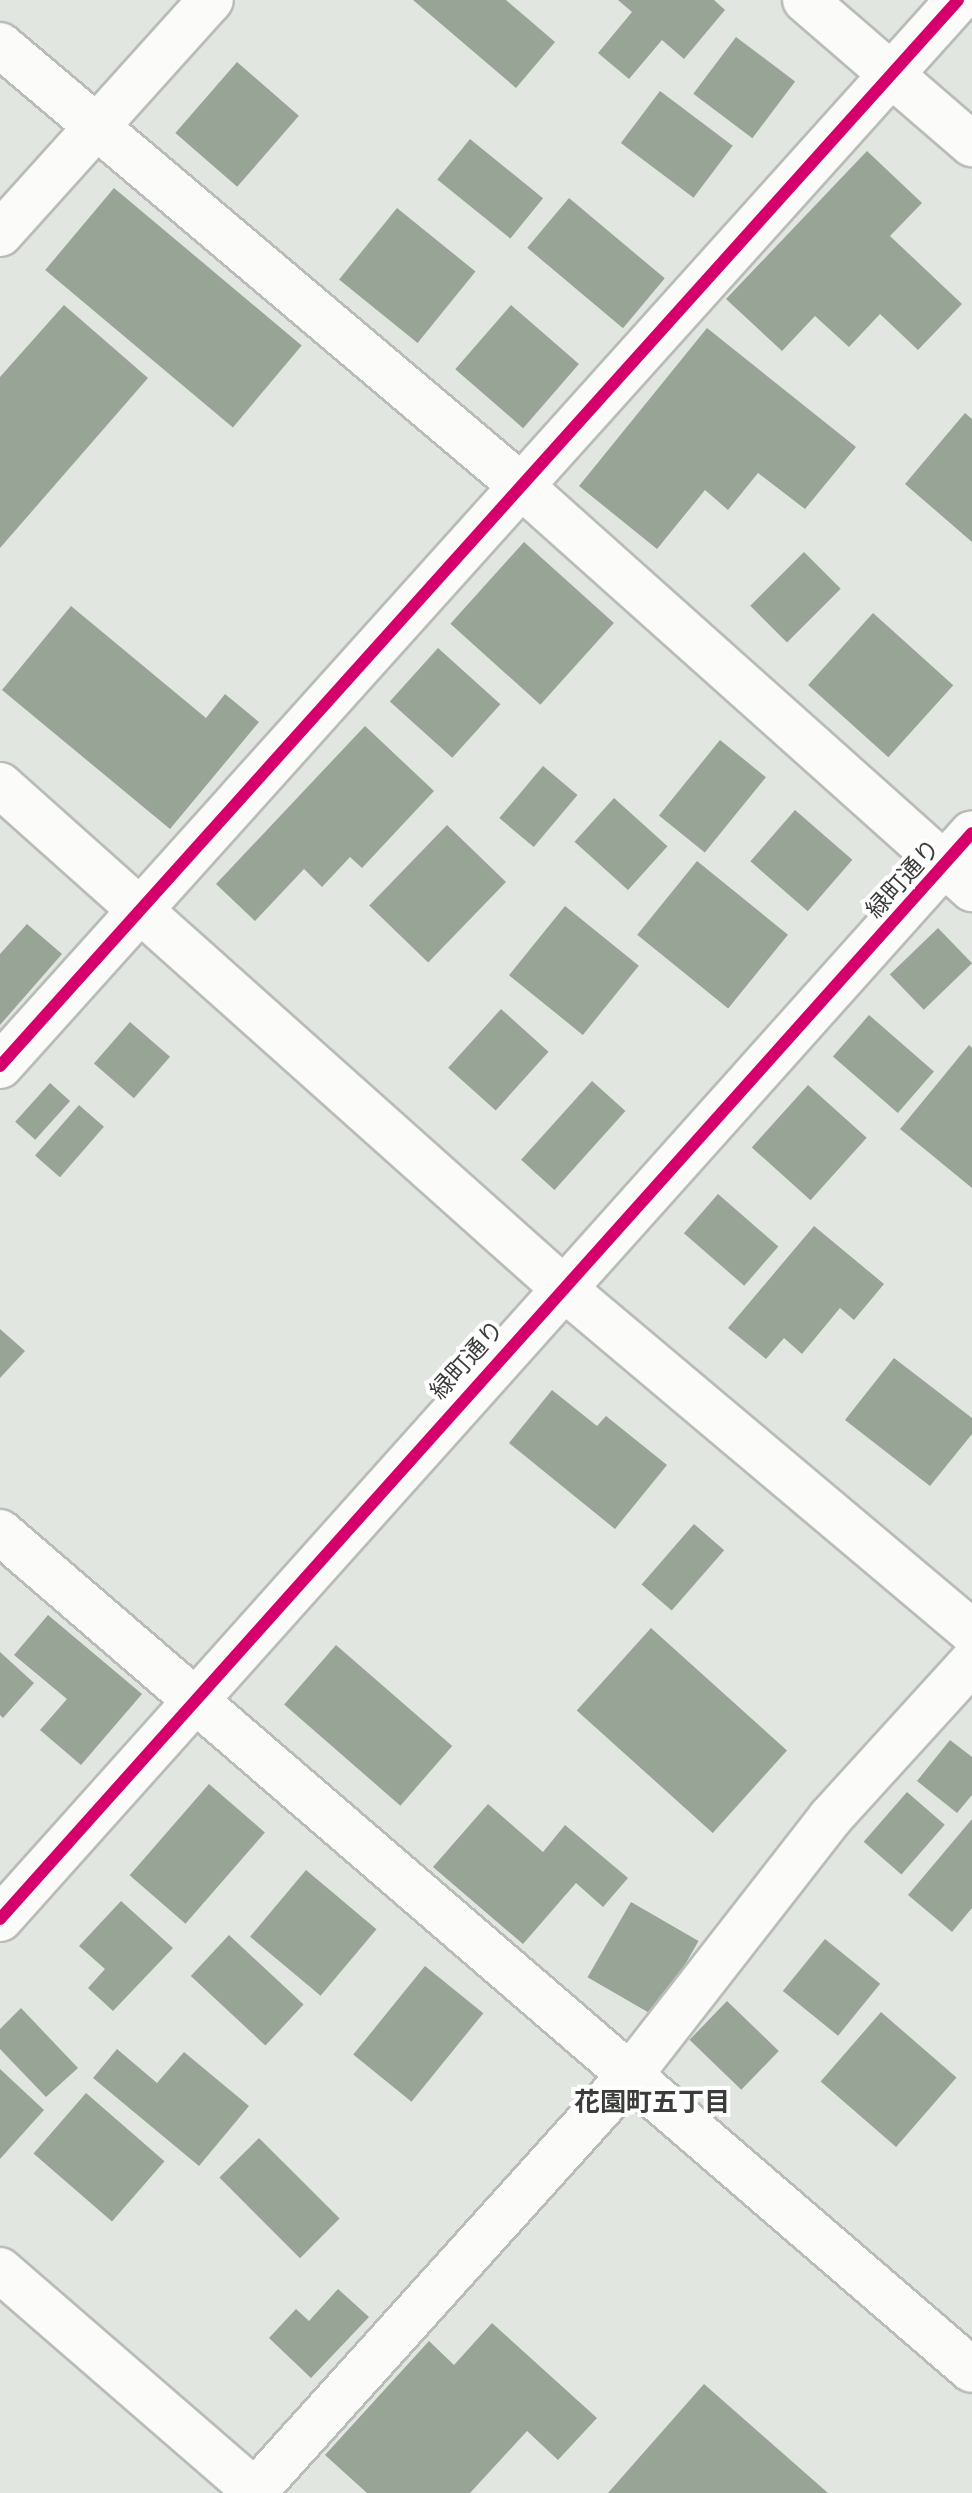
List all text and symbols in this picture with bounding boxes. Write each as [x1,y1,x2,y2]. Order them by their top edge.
street label: 緑町通り [859,833,945,923]
street label: 緑町通り [423,1314,509,1404]
district label: 花園町五丁目 [574,2086,730,2118]

